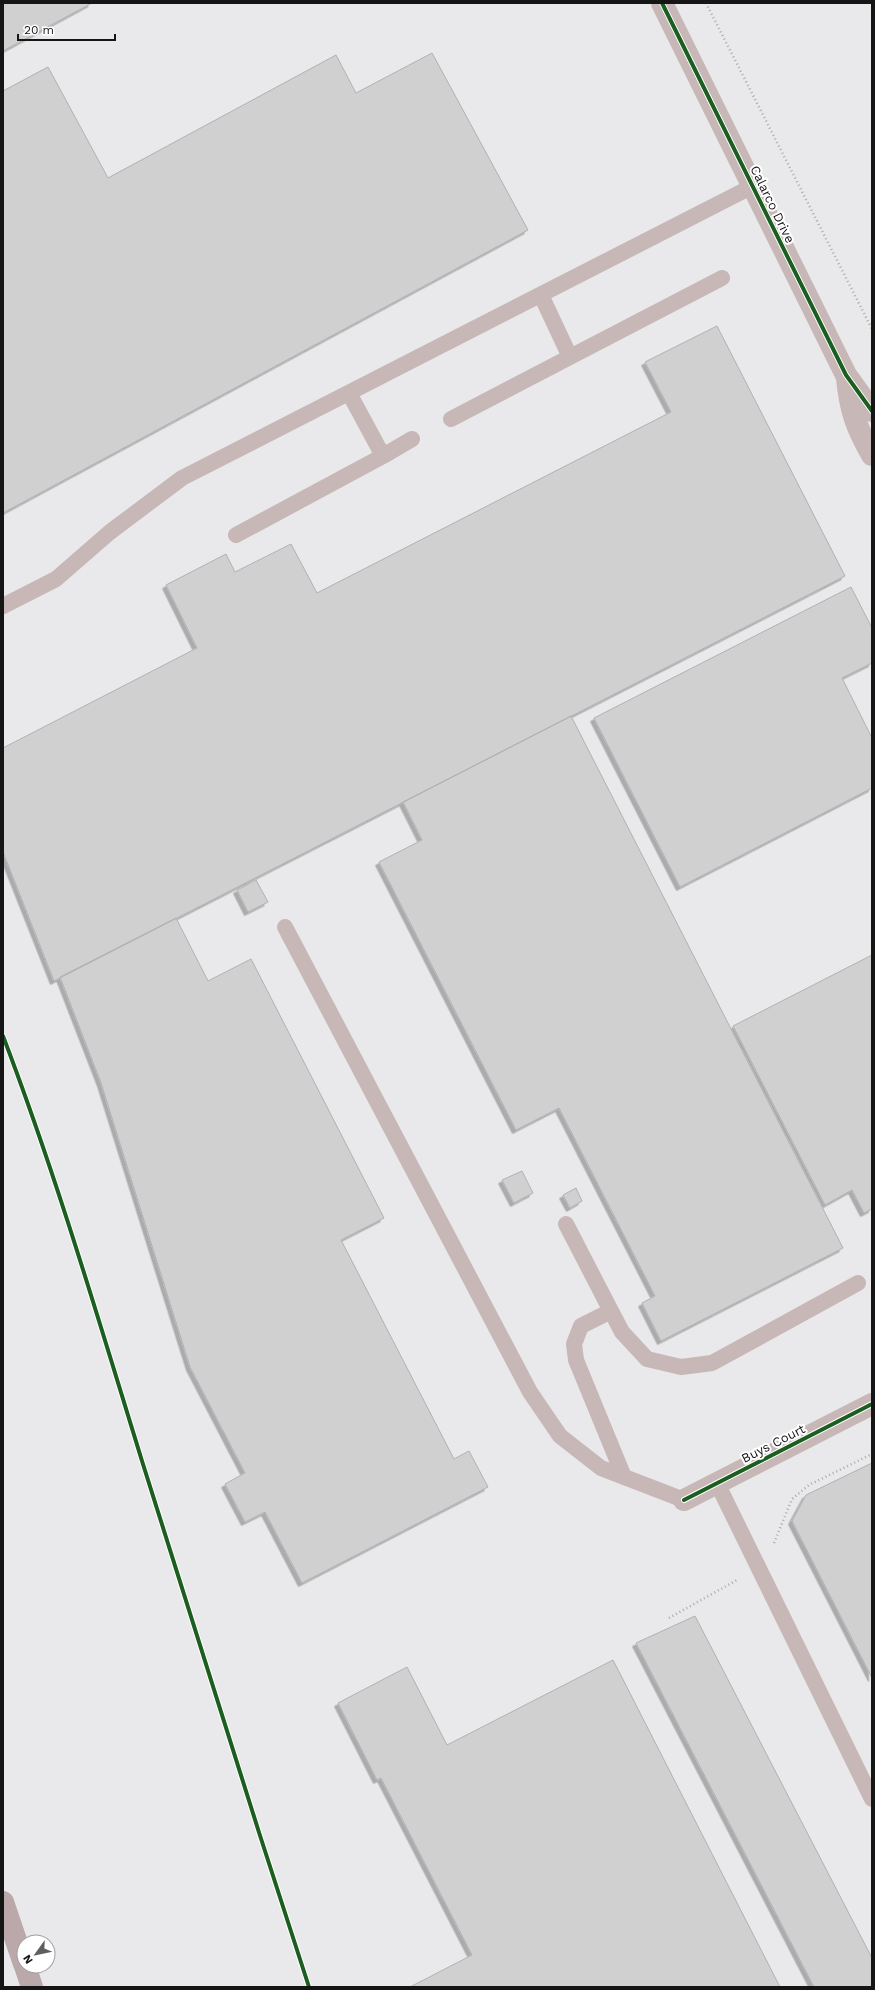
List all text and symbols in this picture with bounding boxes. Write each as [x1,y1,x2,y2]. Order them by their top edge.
scale bar [18,16,115,42]
text: 20 m [24,23,54,37]
street label: Calarco Drive [747,163,798,246]
street label: Buys Court [739,1421,808,1466]
north arrow [16,1934,56,1974]
text: N [20,1952,36,1966]

